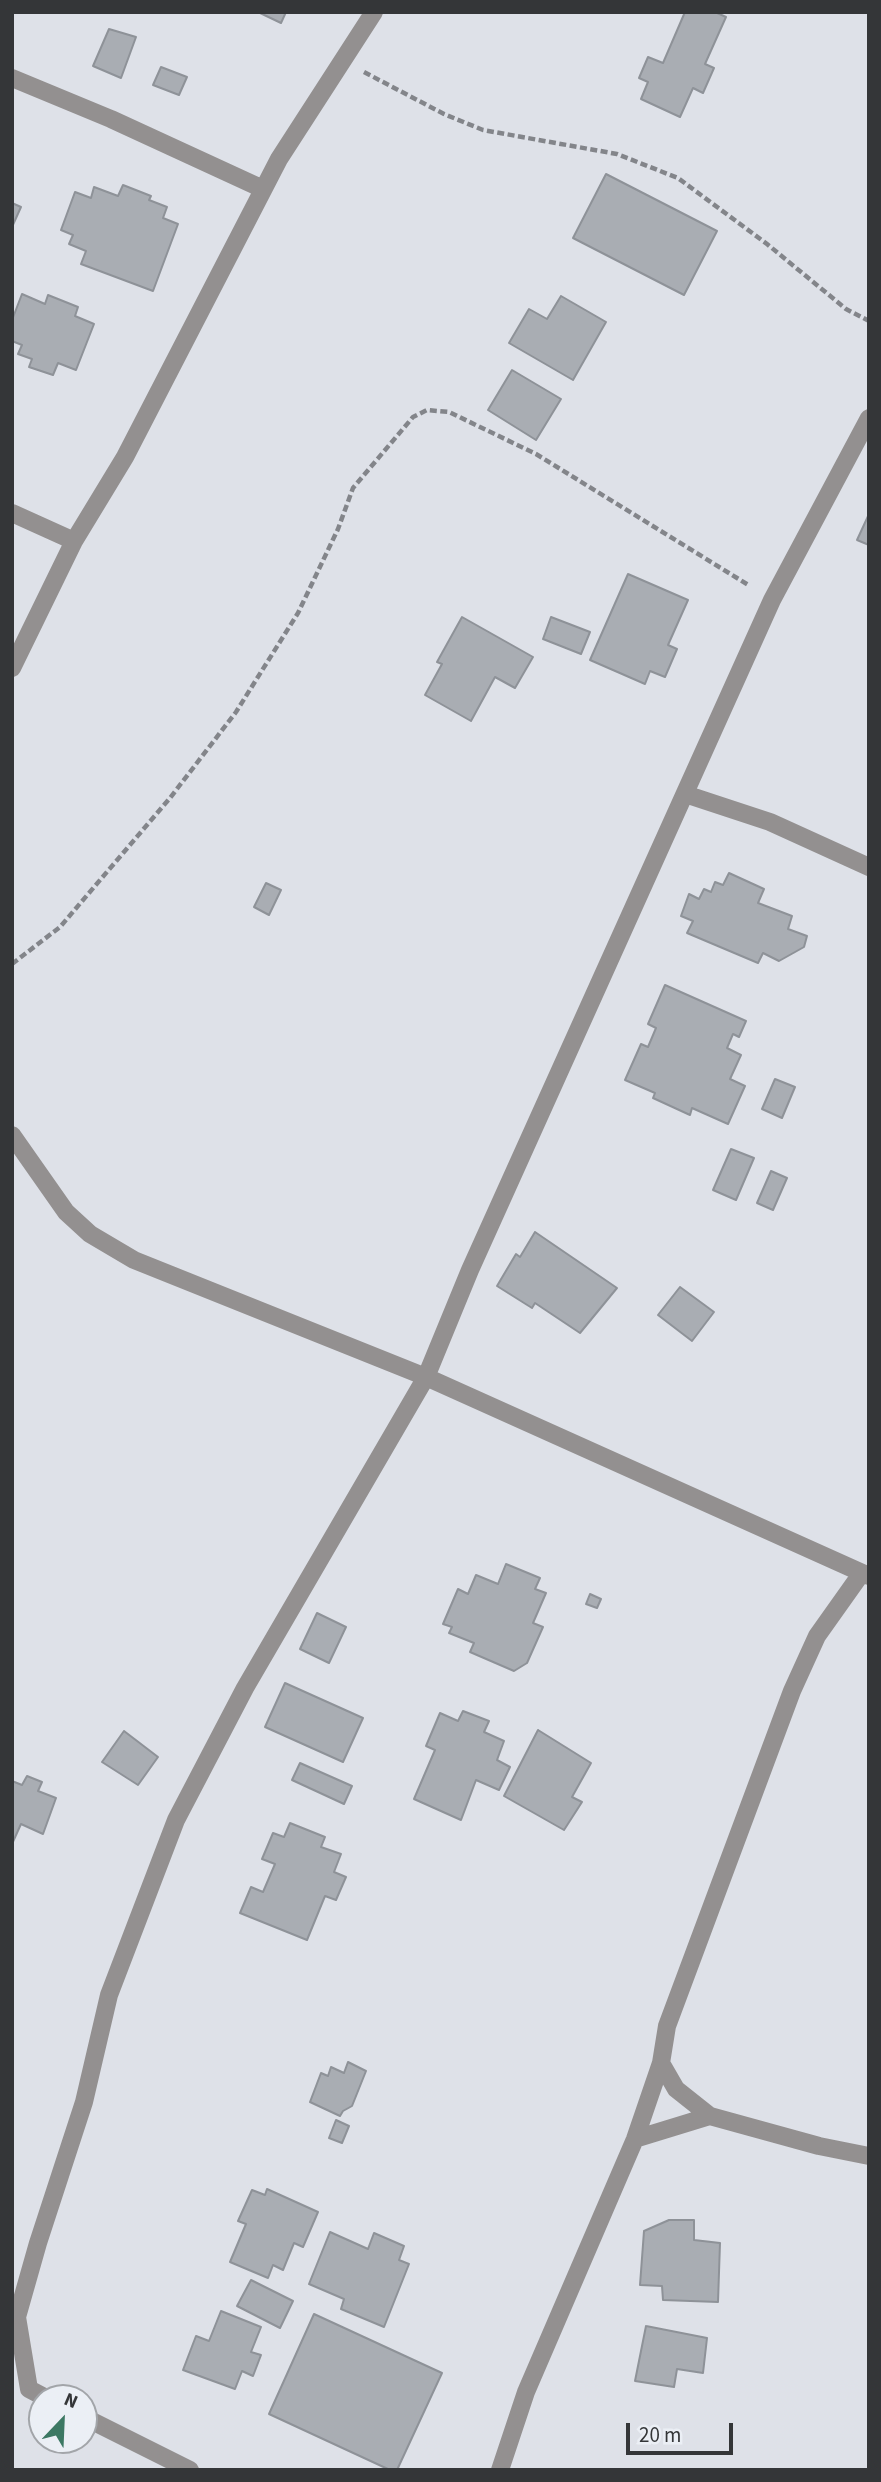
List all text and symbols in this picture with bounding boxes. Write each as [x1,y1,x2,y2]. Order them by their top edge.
north arrow [28,2384,98,2454]
text: N [60,2386,82,2416]
scale bar [629,2408,736,2452]
text: 20 m [639,2420,681,2450]

